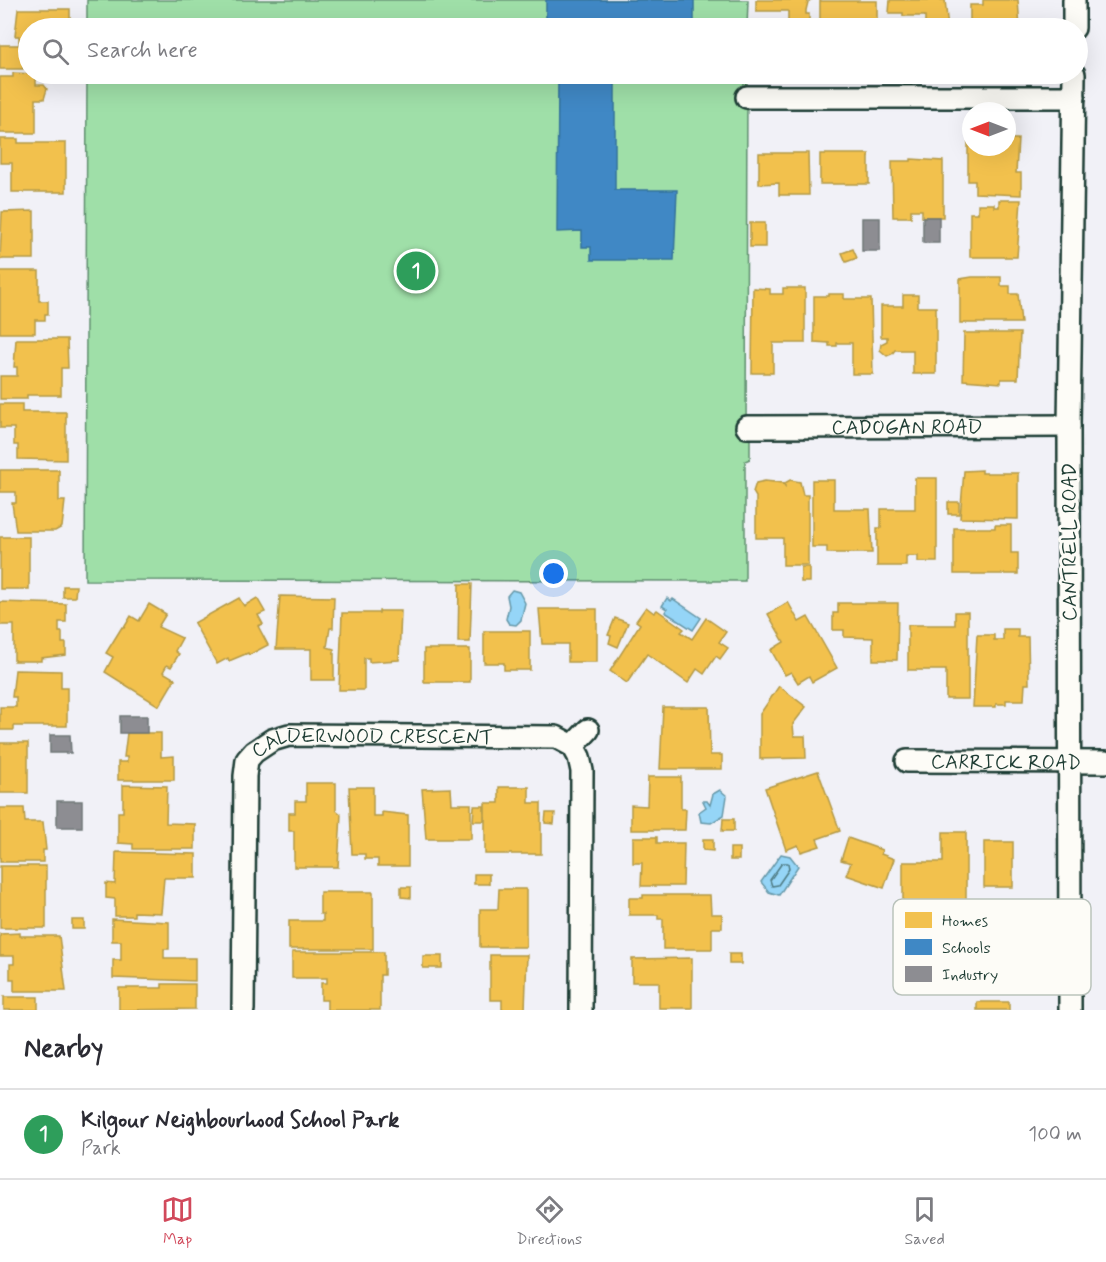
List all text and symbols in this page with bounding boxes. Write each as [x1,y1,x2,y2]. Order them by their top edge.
search box [18,18,1088,84]
icon: search [39,35,72,68]
text: Search here [87,37,198,65]
north arrow [962,102,1016,156]
pin: 1 [396,248,436,294]
street label: CADOGAN ROAD [832,414,982,442]
street label: CANTRELL ROAD [1057,463,1084,621]
your location [539,559,568,588]
street label: CALDERWOOD CRESCENT [247,723,493,765]
street label: CARRICK ROAD [931,749,1081,777]
legend [893,899,1091,995]
text: Homes [942,911,988,932]
text: Schools [942,938,991,959]
text: Industry [942,965,998,986]
text: Nearby [24,1032,103,1066]
text: Kilgour Neighbourhood School Park [81,1107,399,1135]
text: 1 [39,1121,48,1148]
text: 100 m [1028,1121,1082,1148]
text: Park [81,1135,121,1162]
tab: Map [161,1193,194,1250]
tab: Directions [516,1193,582,1250]
tab: Saved [904,1193,945,1250]

